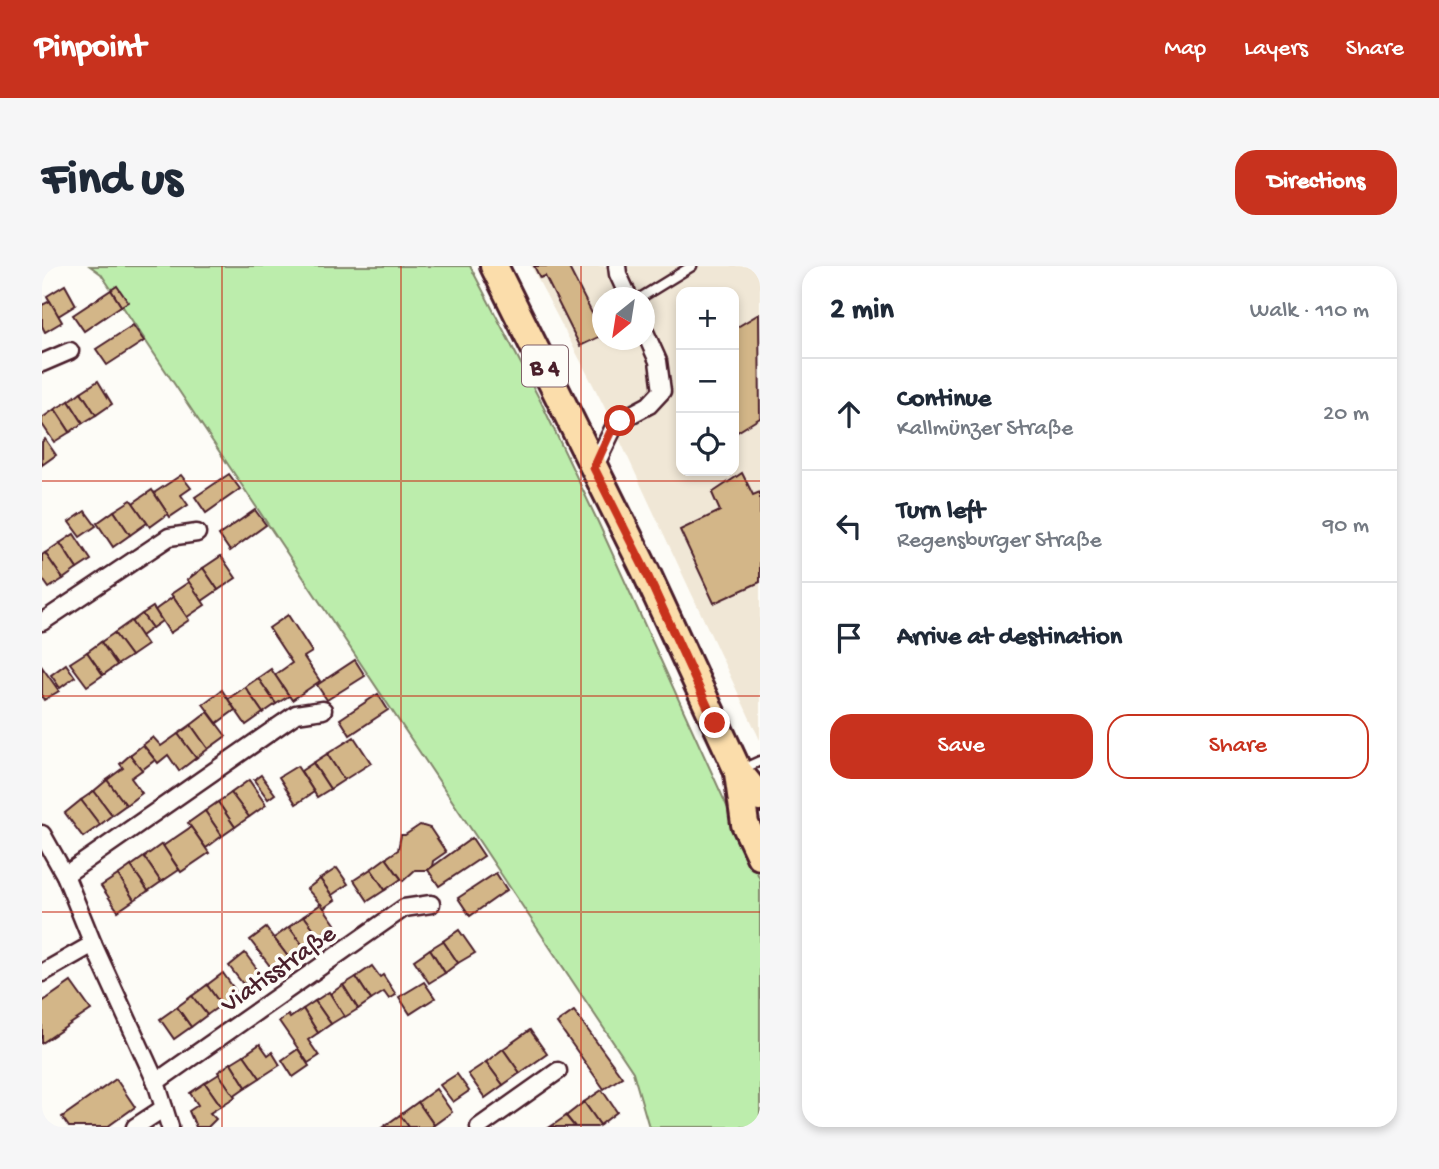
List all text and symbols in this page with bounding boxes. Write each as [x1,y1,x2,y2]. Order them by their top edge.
text: Pinpoint [35,30,146,68]
text: Map [1164,35,1206,64]
text: Layers [1244,35,1308,64]
text: Share [1346,35,1404,64]
button: Directions [1235,150,1397,215]
text: Find us [42,153,182,211]
north arrow [592,287,655,350]
map controls [676,287,739,476]
button: + [676,287,739,350]
text: 2 min [830,294,894,329]
text: Walk · 110 m [1250,298,1369,325]
road number: B 4 [522,346,568,386]
button: − [676,350,739,413]
text: Continue [897,385,991,416]
icon: ahead [830,395,868,433]
text: 20 m [1323,401,1369,428]
route start [604,405,635,436]
button: locate [676,413,739,476]
text: Kallmünzer Straße [897,416,1073,443]
text: Turn left [897,497,985,528]
icon: left [830,507,868,545]
text: 90 m [1323,513,1369,540]
text: Regensburger Straße [897,528,1102,555]
icon: arrive [830,619,868,657]
text: Arrive at destination [897,623,1122,654]
route end [699,707,730,738]
button: Save [830,714,1093,779]
button: Share [1107,714,1369,779]
street label: Viatisstraße [215,919,344,1022]

